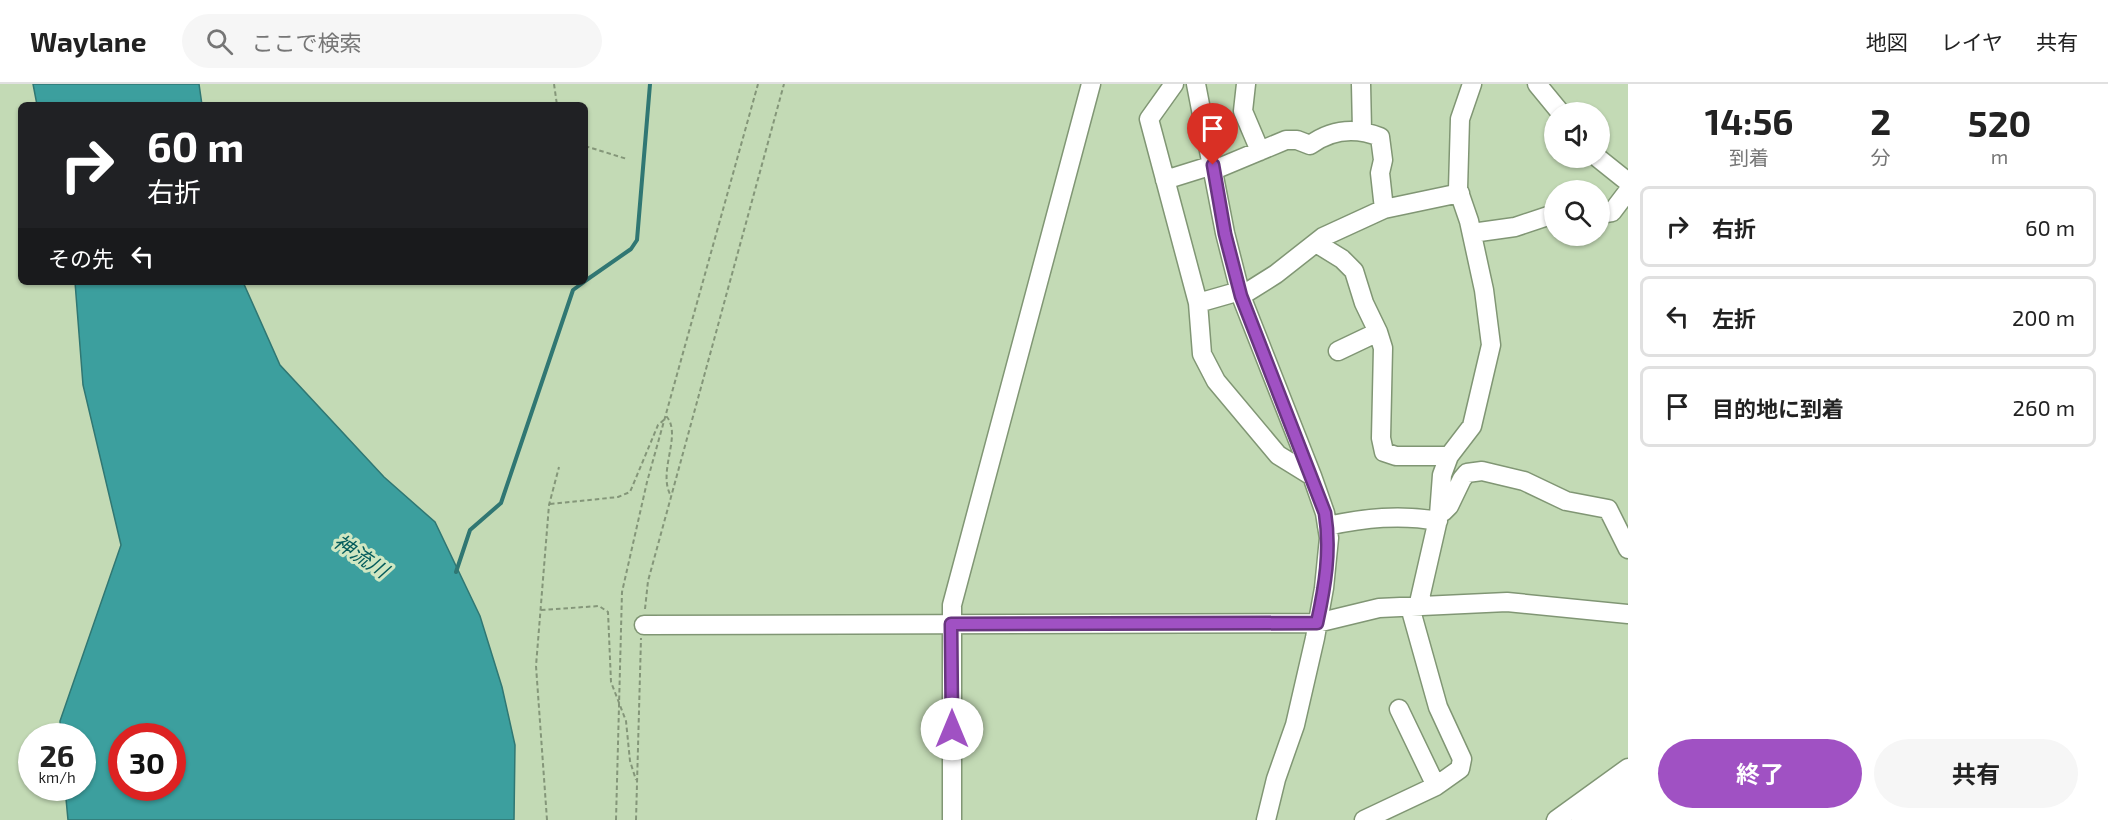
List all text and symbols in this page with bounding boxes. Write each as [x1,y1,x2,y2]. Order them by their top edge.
search box [182,14,602,68]
text: Waylane [30,24,146,58]
icon: search [203,25,236,58]
text: ここで検索 [251,29,361,55]
text: 地図 [1866,29,1908,54]
text: レイヤ [1941,29,2003,54]
text: 共有 [2036,29,2078,54]
text: 14:56 [1705,99,1794,142]
text: 2 [1870,99,1891,142]
text: 520 [1968,101,2031,144]
map controls [1544,102,1610,246]
button: sound [1544,102,1610,168]
pin [1187,103,1238,165]
icon: arrive [1196,112,1229,145]
text: 60 m [147,120,244,170]
icon: right [48,126,126,204]
text: m [1991,144,2008,168]
text: 到着 [1729,145,1769,169]
text: 分 [1871,145,1891,169]
text: 右折 [147,175,201,207]
button: search [1544,180,1610,246]
icon: right [1661,210,1694,243]
text: 60 m [2025,214,2075,240]
text: 右折 [1712,215,1756,241]
icon: left [126,240,159,273]
text: その先 [48,245,114,271]
icon: left [1661,300,1694,333]
text: 200 m [2012,304,2075,330]
text: 左折 [1712,305,1756,331]
icon: arrive [1661,390,1694,423]
text: 260 m [2013,394,2075,420]
text: 目的地に到着 [1712,395,1844,421]
water label: 神流川 [330,528,395,583]
position arrow [920,697,984,761]
speed limit sign: 30 [108,723,186,801]
text: 26 [39,737,75,773]
button: 終了 [1658,739,1862,808]
button: 共有 [1874,739,2078,808]
text: km/h [38,768,76,786]

